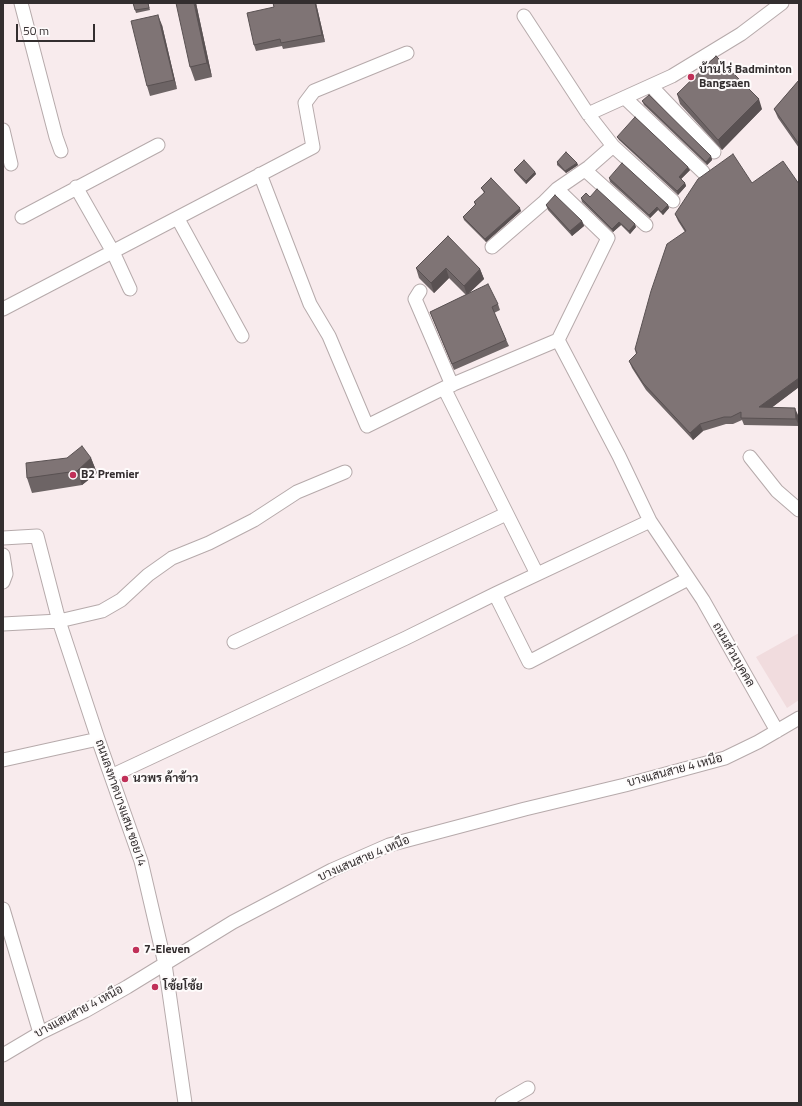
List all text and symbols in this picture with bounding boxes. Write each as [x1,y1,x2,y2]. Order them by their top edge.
scale bar [18,16,97,42]
text: 50 m [23,21,49,40]
place label: บ้านไร่ Badminton Bangsaen [699,63,792,91]
marker: บ้านไร่ Badminton Bangsaen [686,72,696,82]
place label: B2 Premier [81,468,139,482]
marker: B2 Premier [68,470,78,480]
street label: ถนนส่วนบุคคล [709,620,757,690]
street label: ถนนลงหาดบางแสน ซอย14 [92,738,148,868]
street label: บางแสนสาย 4 เหนือ [626,751,724,791]
place label: นวพร ค้าข้าว [133,772,198,786]
marker: นวพร ค้าข้าว [120,774,130,784]
street label: บางแสนสาย 4 เหนือ [316,833,412,885]
place label: 7-Eleven [144,943,190,957]
marker: 7-Eleven [131,945,141,955]
place label: โซ้ยโซ้ย [163,980,203,994]
marker: โซ้ยโซ้ย [150,982,160,992]
street label: บางแสนสาย 4 เหนือ [32,983,126,1041]

